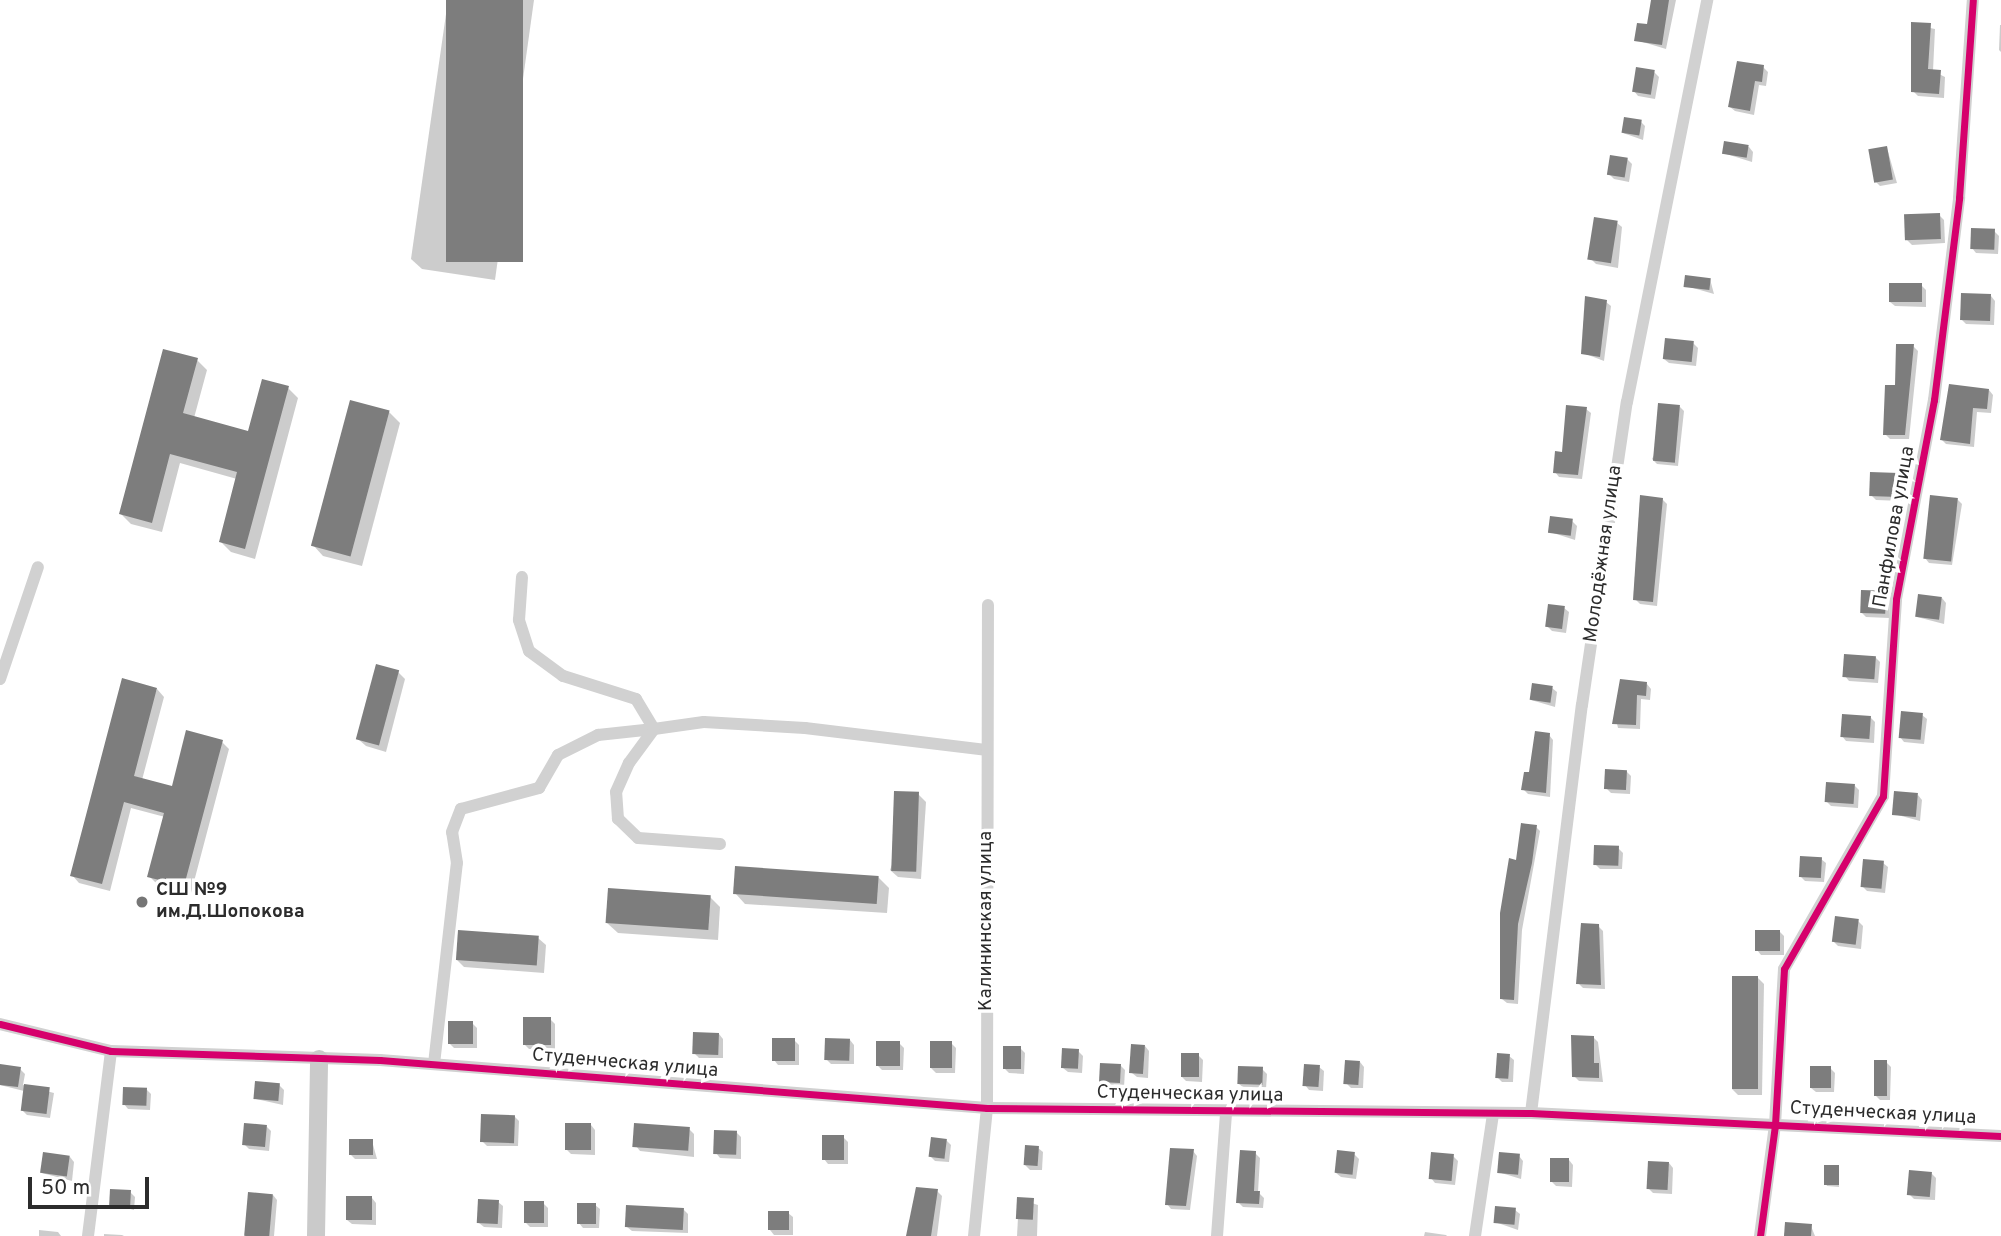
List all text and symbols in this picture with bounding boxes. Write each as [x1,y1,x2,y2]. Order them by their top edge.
street label: Панфилова улица [1870,445,1920,609]
street label: Молодёжная улица [1580,464,1628,644]
street label: Калининская улица [976,831,998,1011]
place label: СШ №9 им.Д.Шопокова [156,880,305,924]
marker: СШ №9 им.Д.Шопокова [134,894,150,910]
street label: Студенческая улица [531,1045,719,1083]
street label: Студенческая улица [1096,1082,1284,1108]
street label: Студенческая улица [1789,1098,1977,1130]
scale bar [32,1162,152,1206]
text: 50 m [41,1175,90,1202]

